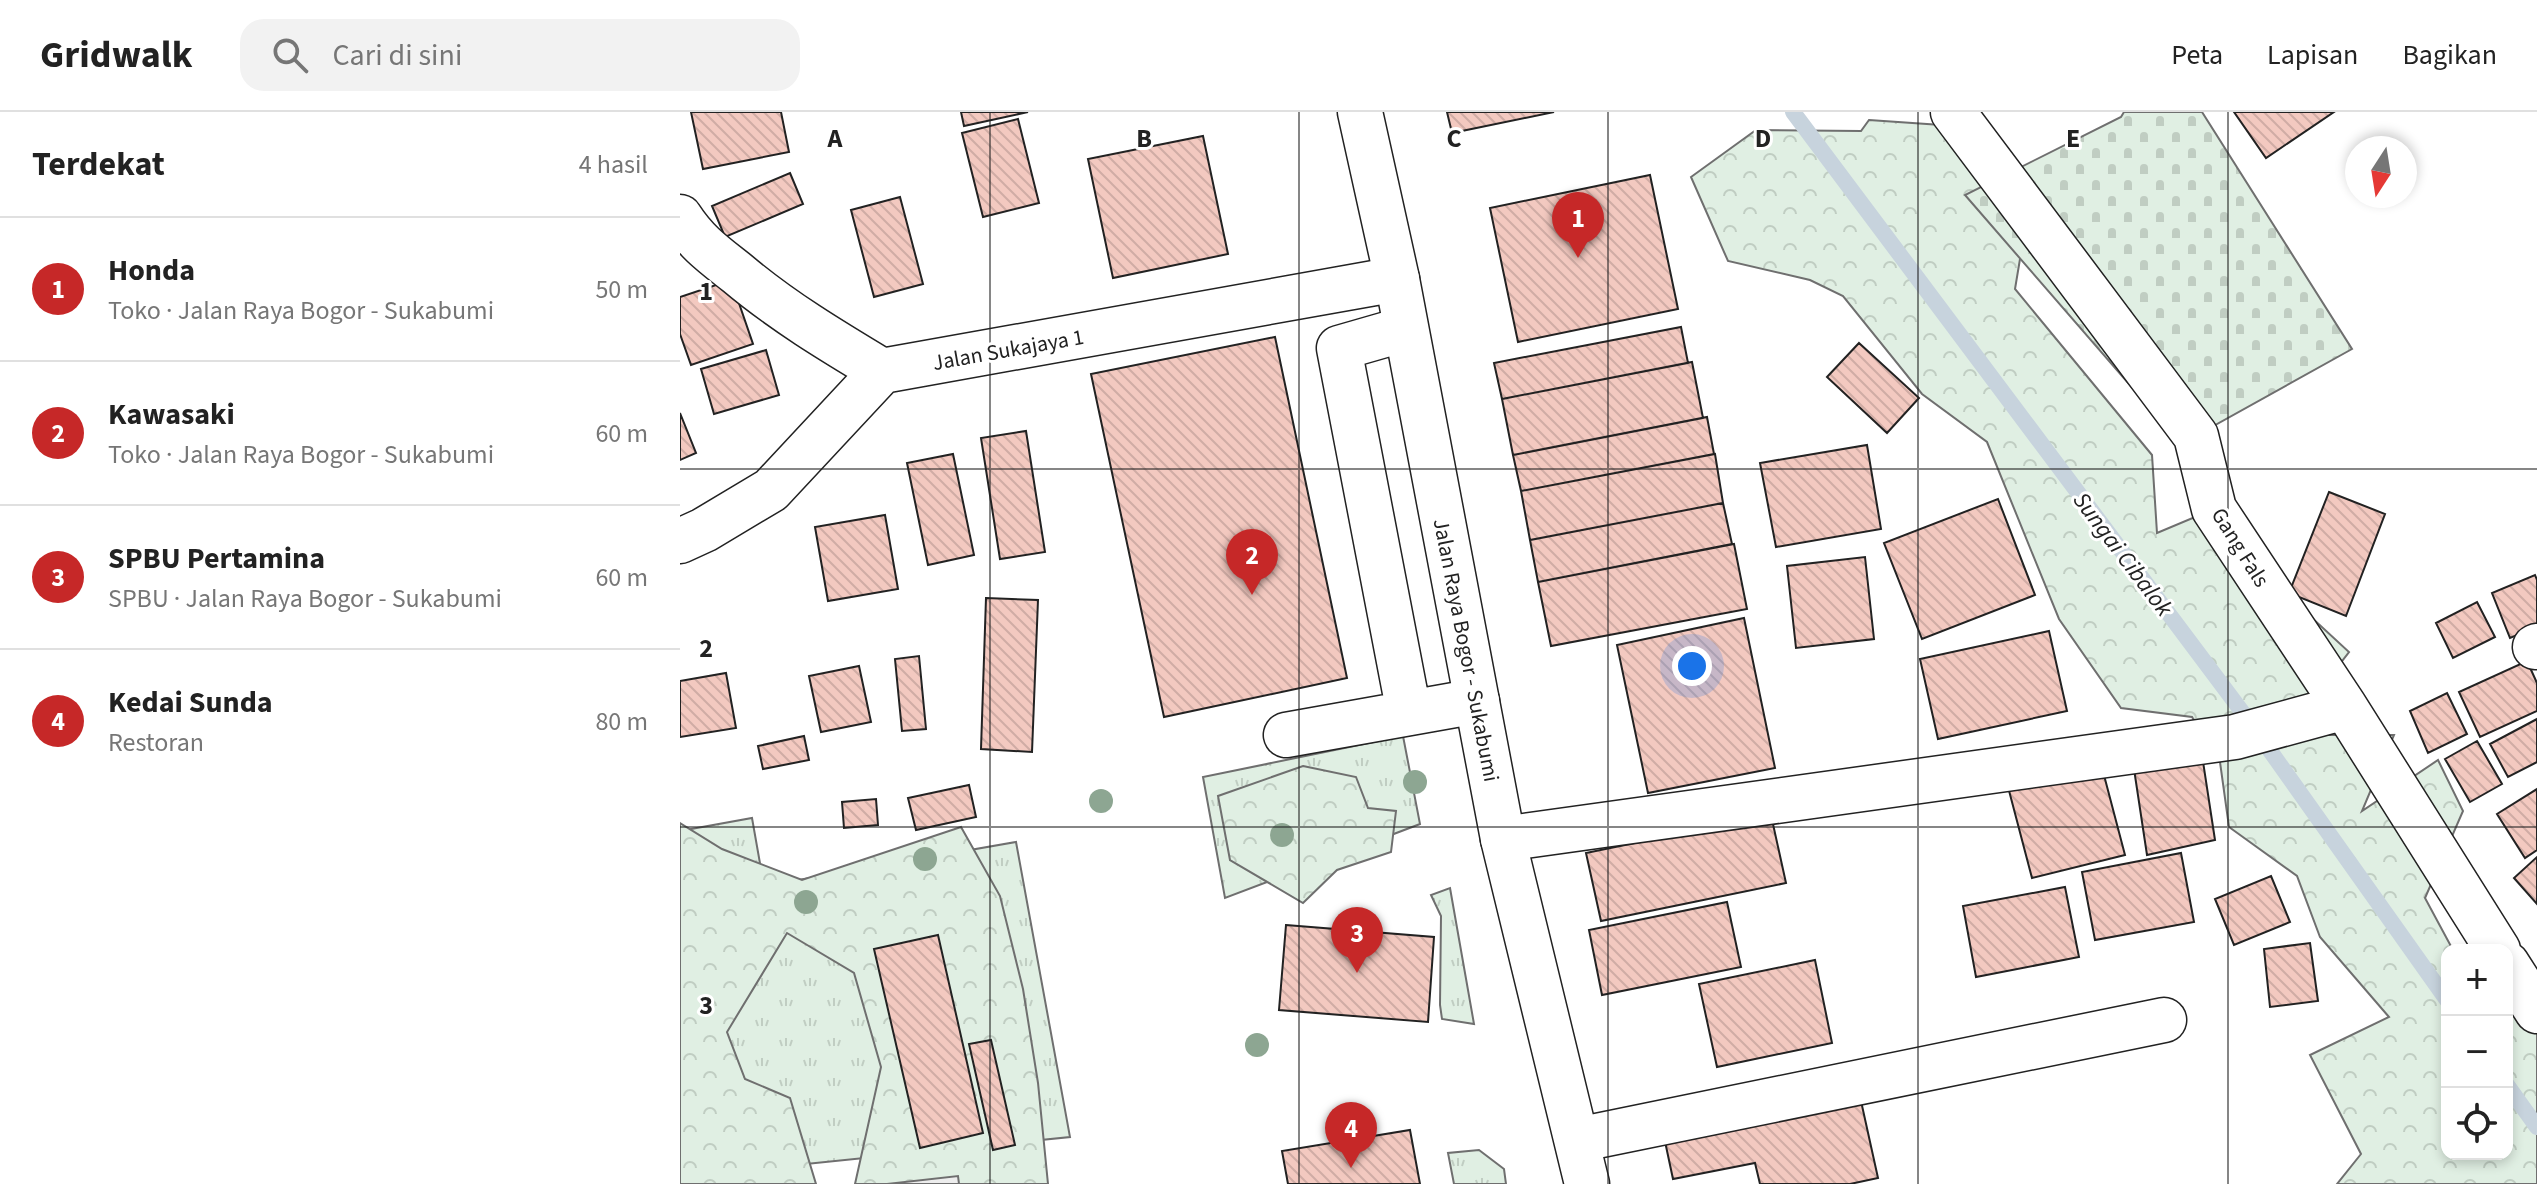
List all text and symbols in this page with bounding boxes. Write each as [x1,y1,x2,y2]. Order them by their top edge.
search box [240,19,800,91]
text: Gridwalk [40,28,192,82]
icon: search [268,33,312,77]
text: Cari di sini [332,34,462,77]
text: Peta [2171,35,2223,75]
text: Lapisan [2267,35,2358,75]
text: Bagikan [2402,35,2497,75]
text: A [827,120,844,157]
text: B [1136,120,1152,157]
text: C [1446,120,1462,157]
text: D [1755,120,1771,157]
text: E [2066,120,2080,157]
north arrow [2345,136,2417,208]
text: Terdekat [32,140,165,189]
text: 4 hasil [579,146,648,183]
pin: 1 [1552,192,1604,258]
text: Honda [108,249,195,292]
text: 1 [51,271,65,308]
text: 50 m [595,271,648,308]
text: 1 [699,273,713,310]
text: Toko · Jalan Raya Bogor - Sukabumi [108,292,494,329]
street label: Jalan Sukajaya 1 [930,321,1086,379]
text: Kawasaki [108,393,235,436]
text: 2 [51,415,65,452]
text: 60 m [595,415,648,452]
text: Toko · Jalan Raya Bogor - Sukabumi [108,436,494,473]
water label: Sungai Cibalok [2064,485,2181,624]
street label: Gang Fals [2203,502,2277,593]
street label: Jalan Raya Bogor - Sukabumi [1425,516,1507,785]
pin: 2 [1226,529,1278,595]
text: SPBU Pertamina [108,537,325,580]
text: 3 [51,559,65,596]
text: 60 m [595,559,648,596]
text: SPBU · Jalan Raya Bogor - Sukabumi [108,580,502,617]
text: 2 [699,630,713,667]
your location [1672,646,1712,686]
text: Kedai Sunda [108,681,273,724]
text: 4 [51,703,65,740]
text: 80 m [595,703,648,740]
text: Restoran [108,724,204,761]
pin: 3 [1331,907,1383,973]
map controls [2441,944,2513,1160]
button: + [2441,944,2513,1016]
text: 3 [699,987,713,1024]
button: − [2441,1016,2513,1088]
button: locate [2441,1088,2513,1160]
pin: 4 [1325,1102,1377,1168]

